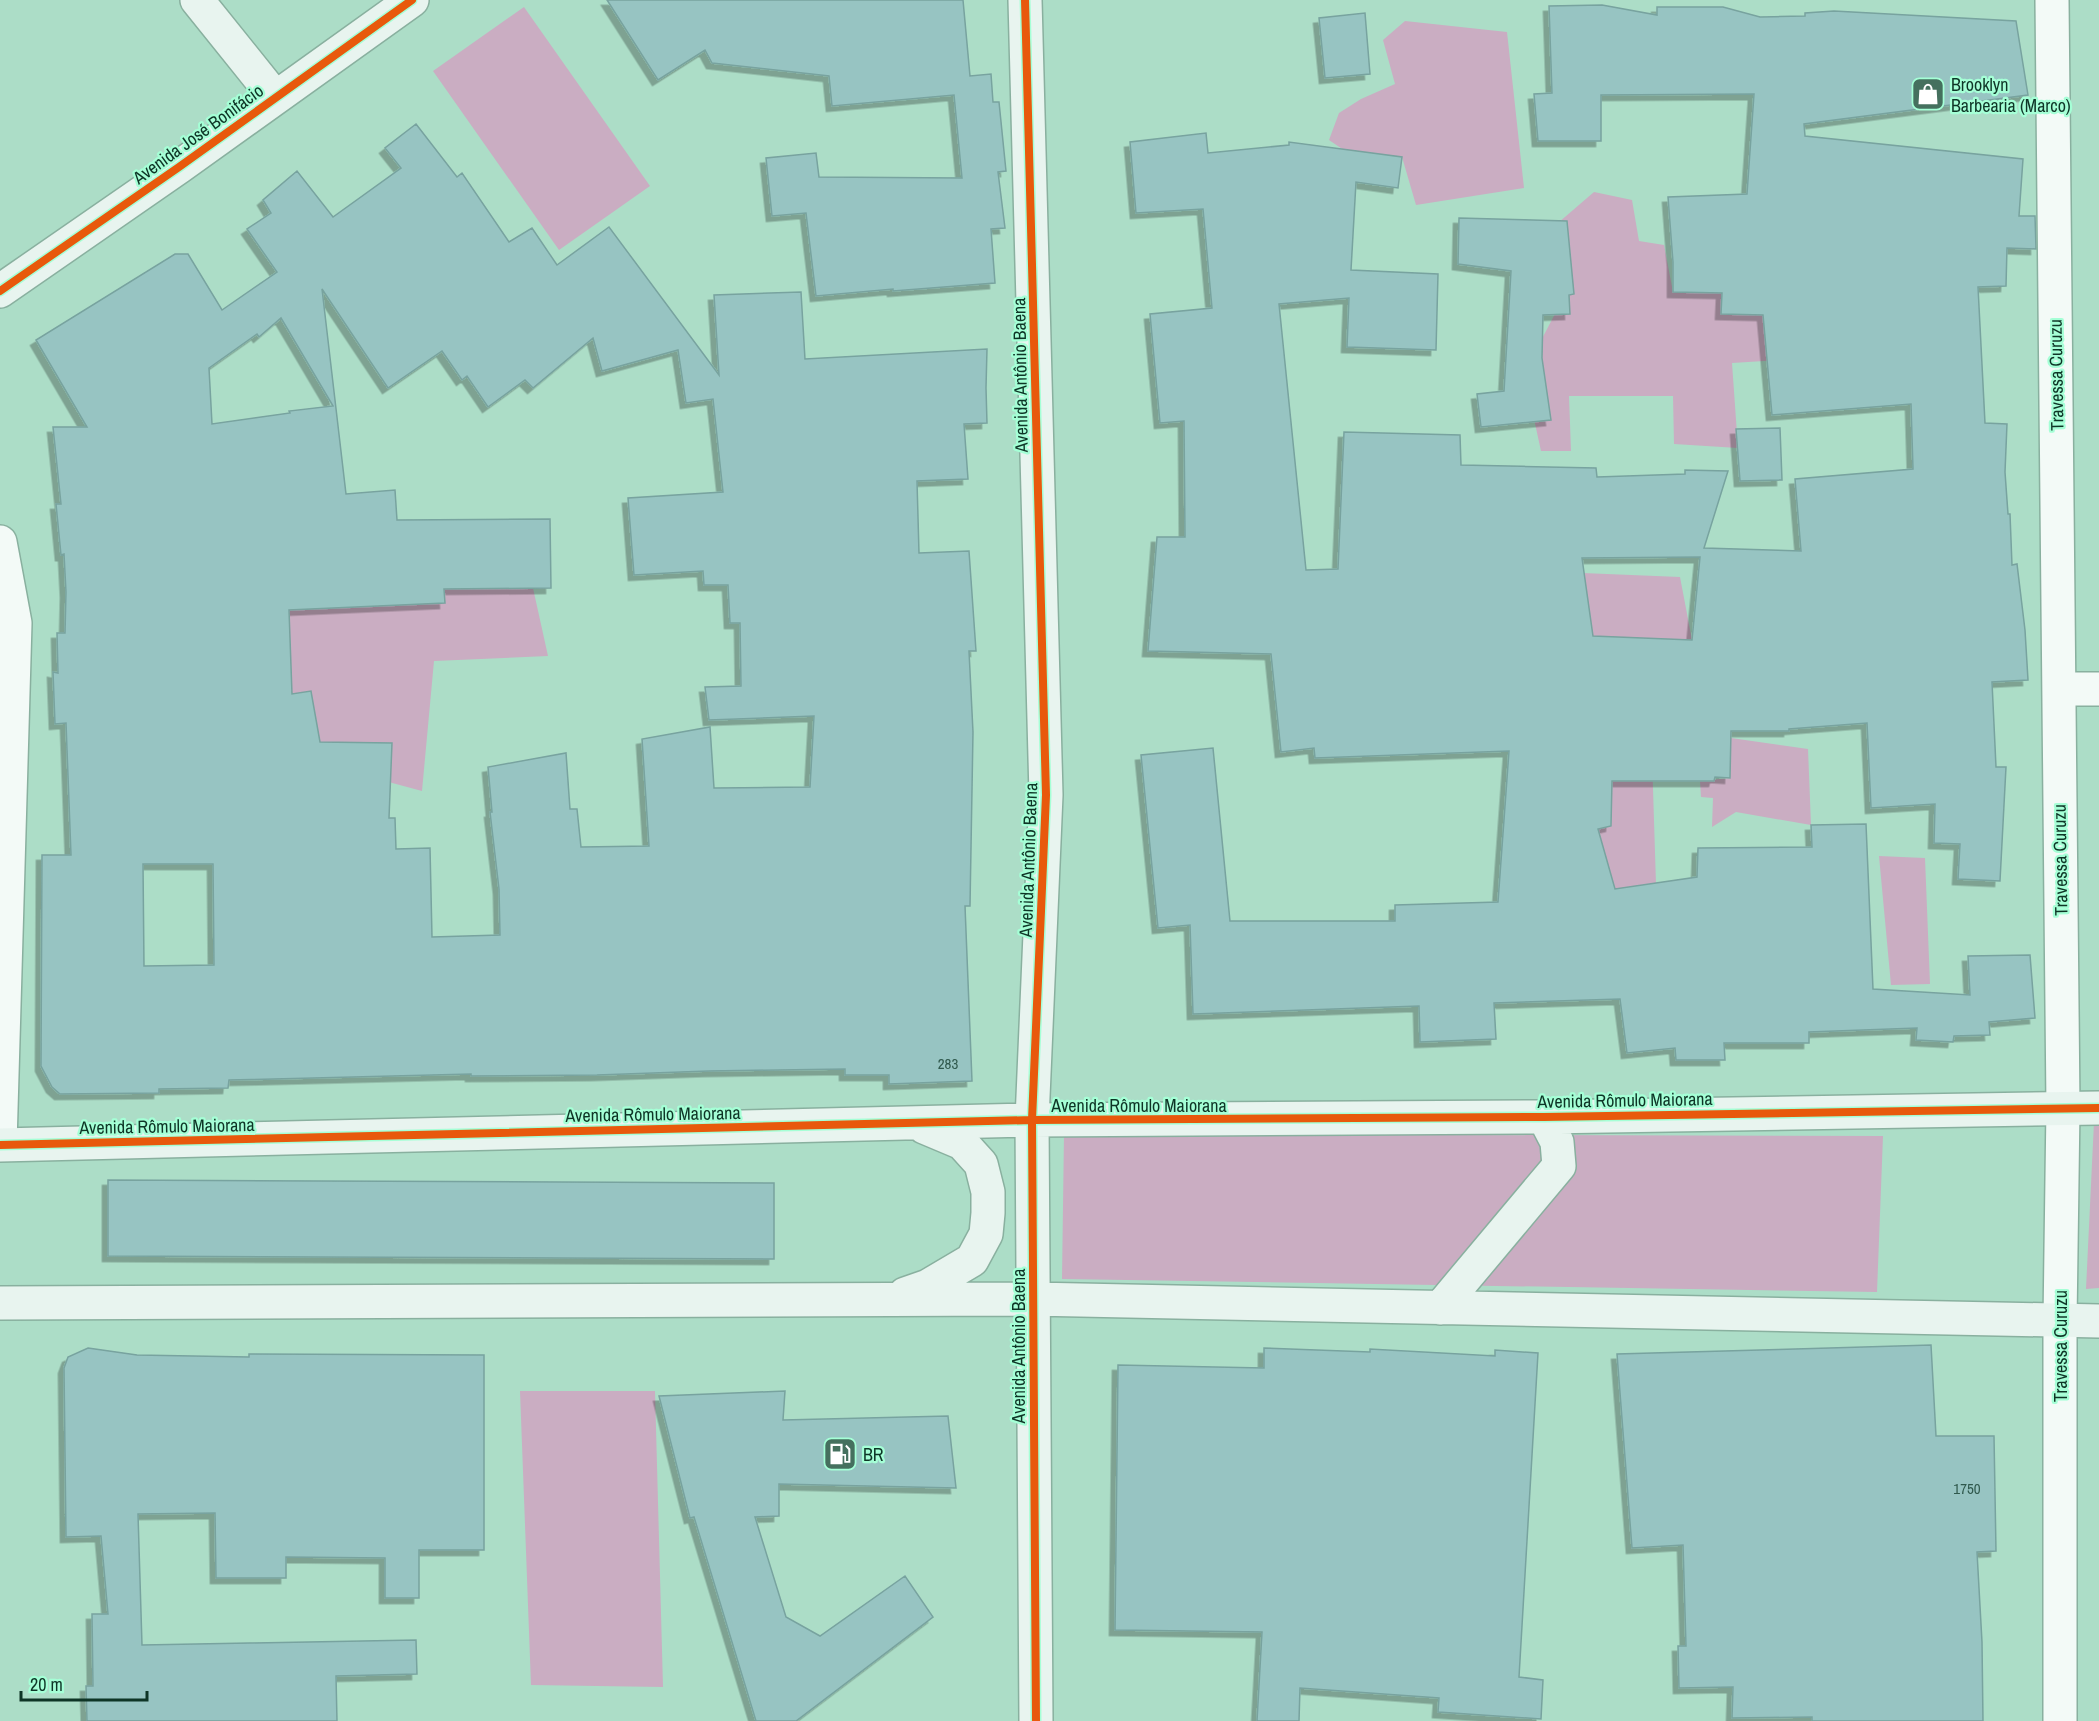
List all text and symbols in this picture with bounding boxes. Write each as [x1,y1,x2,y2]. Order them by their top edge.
place label: Brooklyn Barbearia (Marco) [1951,72,2071,118]
shop icon: Brooklyn Barbearia (Marco) [1910,76,1946,112]
street label: Avenida José Bonifácio [127,78,268,190]
street label: Avenida Antônio Baena [1006,297,1034,454]
street label: Travessa Curuzu [2043,319,2069,431]
street label: Avenida Antônio Baena [1013,782,1043,939]
street label: Travessa Curuzu [2047,804,2073,916]
house number: 283 [938,1053,958,1074]
street label: Avenida Rômulo Maiorana [1536,1086,1713,1114]
street label: Avenida Rômulo Maiorana [1050,1093,1227,1118]
street label: Avenida Rômulo Maiorana [564,1100,741,1128]
street label: Avenida Rômulo Maiorana [78,1112,255,1140]
street label: Avenida Antônio Baena [1006,1269,1031,1424]
street label: Travessa Curuzu [2048,1290,2073,1402]
fuel station icon: BR [822,1436,858,1472]
place label: BR [863,1442,884,1467]
house number: 1750 [1953,1478,1981,1499]
scale bar [21,1664,147,1702]
text: 20 m [30,1672,63,1697]

